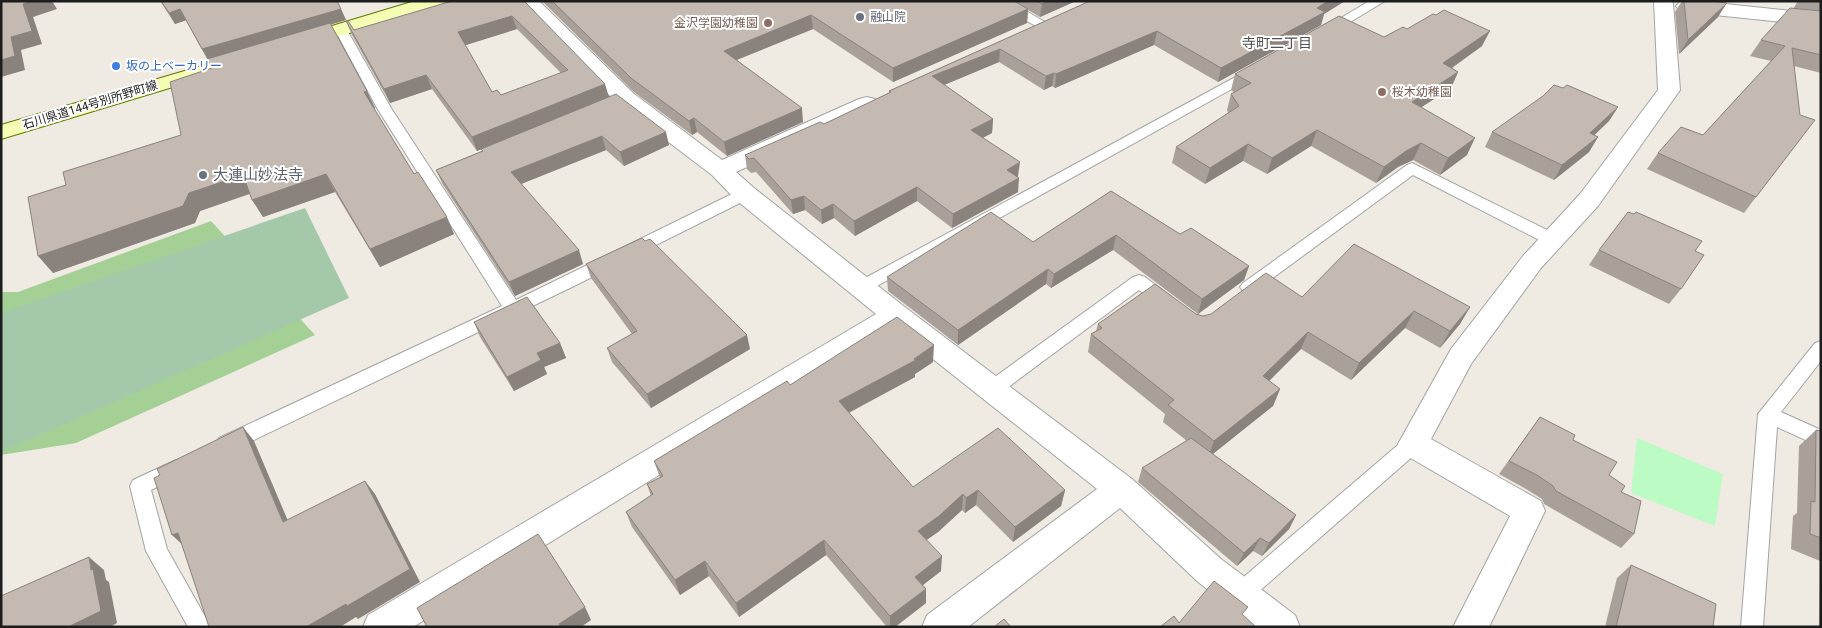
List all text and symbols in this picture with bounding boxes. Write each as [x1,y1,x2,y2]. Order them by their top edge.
place label: 融山院 [870,10,906,24]
marker: 融山院 [854,11,866,23]
place label: 金沢学園幼稚園 [674,16,758,30]
marker: 金沢学園幼稚園 [762,17,774,29]
district label: 寺町二丁目 [1242,35,1312,51]
place label: 坂の上ベーカリー [126,59,222,73]
marker: 坂の上ベーカリー [110,60,122,72]
street label: 石川県道144号別所野町線 [21,78,159,132]
place label: 桜木幼稚園 [1392,85,1452,99]
marker: 桜木幼稚園 [1376,86,1388,98]
place label: 大連山妙法寺 [213,166,303,184]
marker: 大連山妙法寺 [197,169,209,181]

